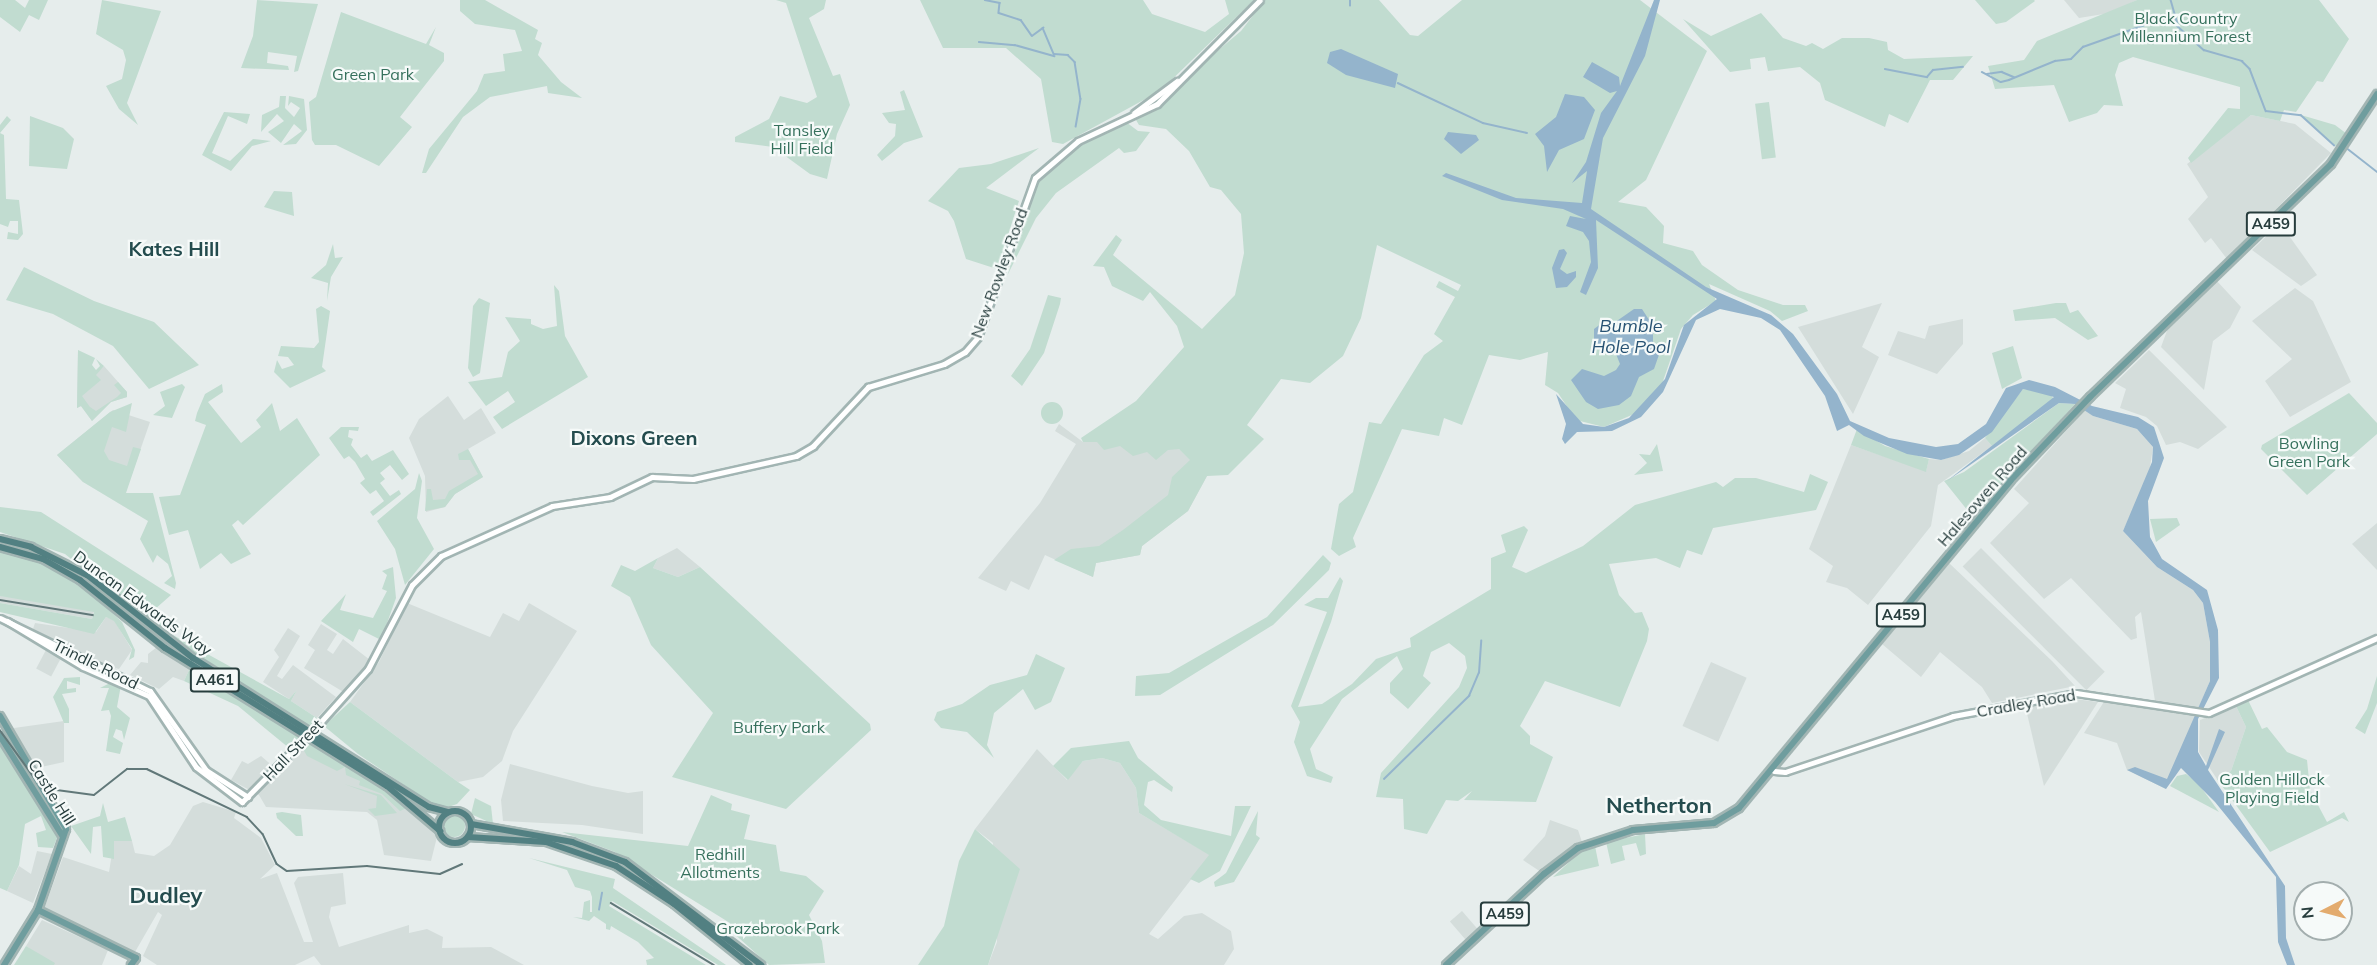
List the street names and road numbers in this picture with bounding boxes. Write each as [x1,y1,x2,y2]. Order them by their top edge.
street label: New Rowley Road [967,205,1031,341]
road number: A459 [2246,212,2296,236]
street label: Halesowen Road [1933,442,2031,550]
street label: Duncan Edwards Way [70,546,216,660]
road number: A459 [1876,603,1926,627]
street label: Trindle Road [50,635,142,693]
road number: A461 [190,668,240,692]
street label: Cradley Road [1975,685,2077,721]
street label: Hall Street [259,715,327,785]
street label: Castle Hill [24,755,80,829]
road number: A459 [1480,902,1530,926]

